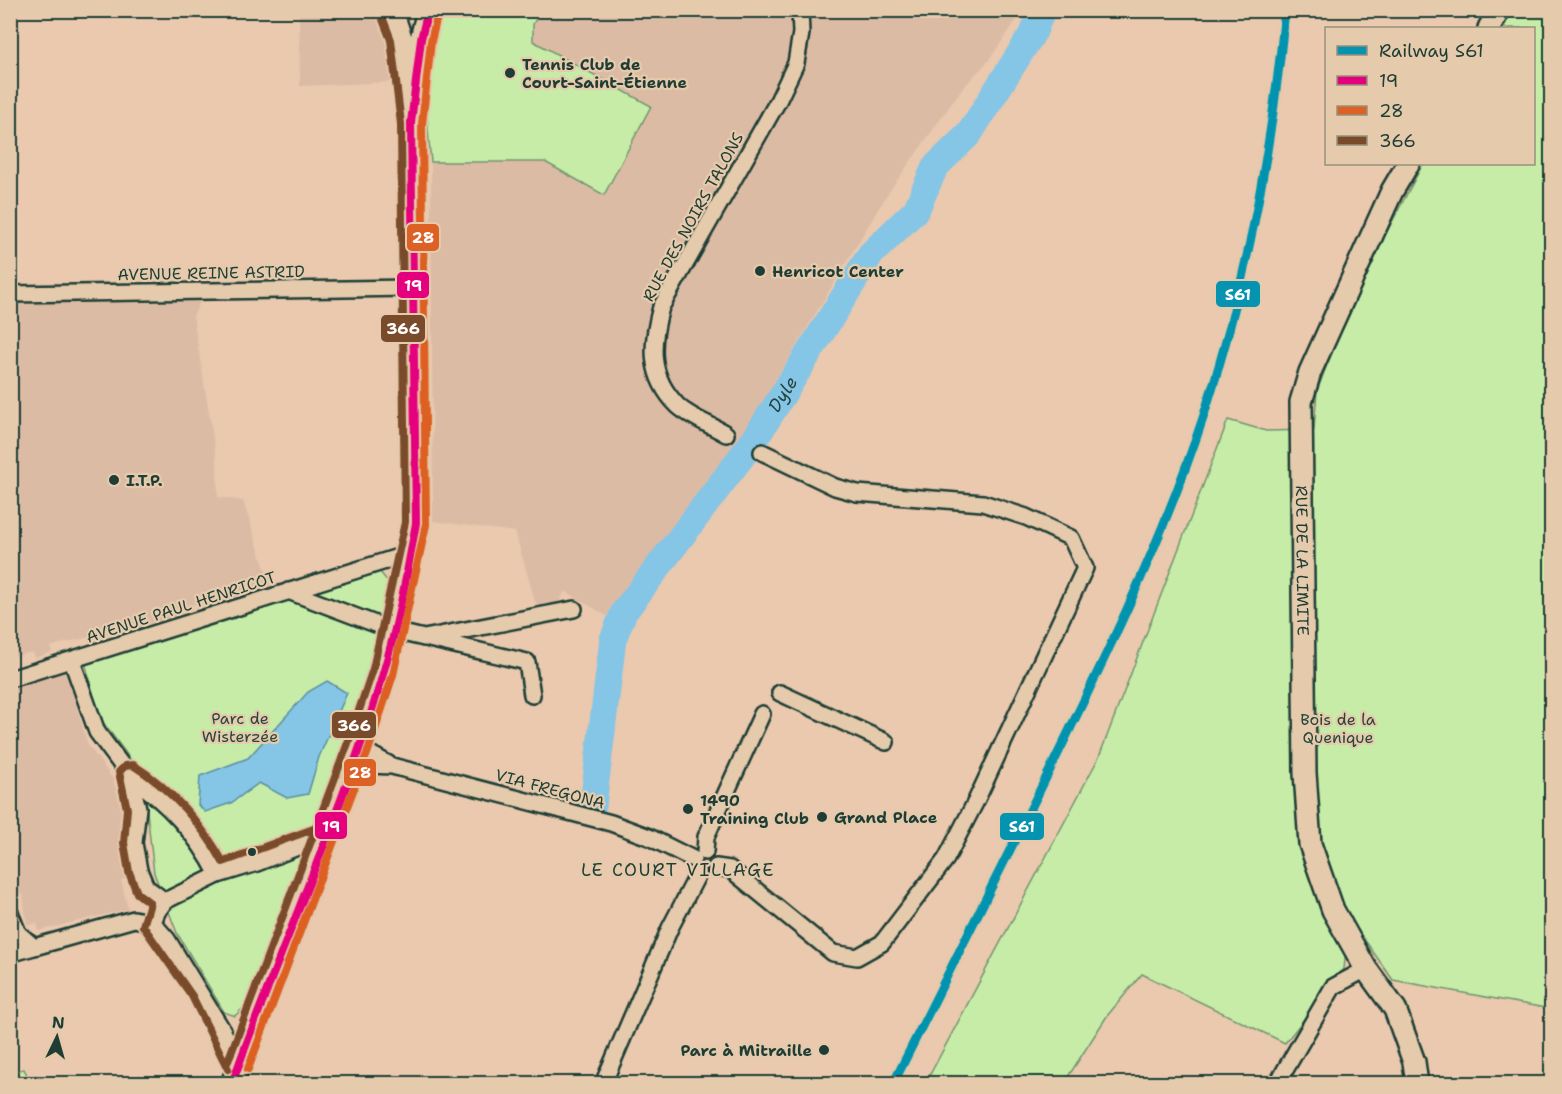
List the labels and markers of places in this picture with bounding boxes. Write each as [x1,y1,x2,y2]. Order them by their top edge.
place label: Tennis Club de Court-Saint-Étienne [522,54,687,93]
marker: Tennis Club de Court-Saint-Étienne [503,66,517,80]
place label: Henricot Center [772,261,904,282]
marker: Henricot Center [753,264,767,278]
place label: I.T.P. [126,470,163,491]
marker: I.T.P. [107,473,121,487]
place label: 1490 Training Club [700,790,809,829]
marker: 1490 Training Club [681,802,695,816]
place label: Grand Place [834,807,938,828]
marker: Grand Place [815,810,829,824]
unlabelled marker [246,846,258,858]
place label: Parc à Mitraille [680,1040,812,1061]
marker: Parc à Mitraille [817,1043,831,1057]

